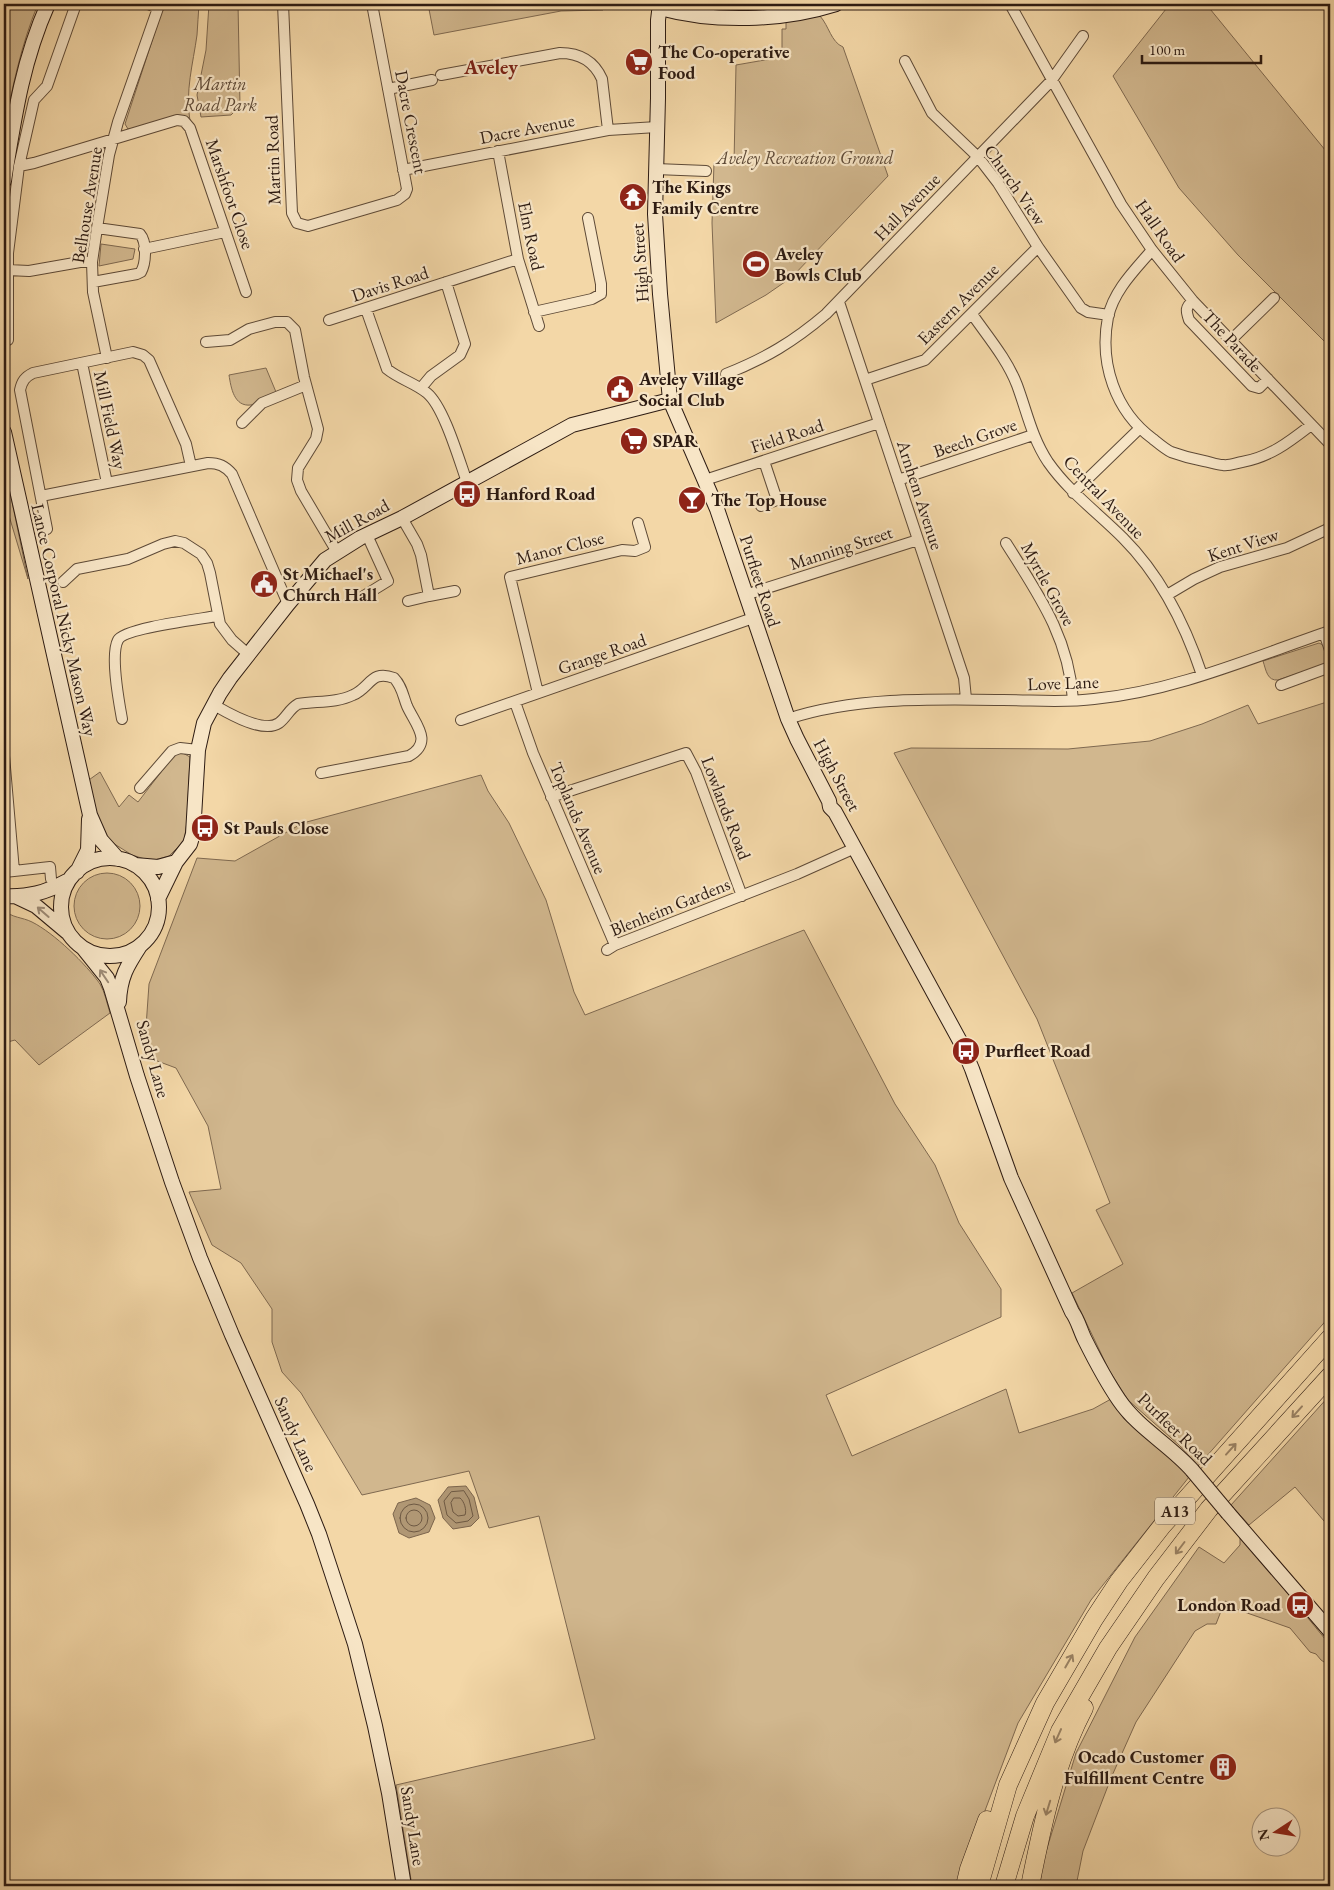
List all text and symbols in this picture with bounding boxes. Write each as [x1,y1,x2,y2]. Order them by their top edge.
scale bar [1142,32,1260,64]
place label: The Co-operative Food [658,40,790,84]
text: 100 m [1149,40,1186,59]
supermarket icon: The Co-operative Food [624,47,654,77]
district label: Aveley [463,54,518,80]
street label: Dacre Crescent [390,68,433,176]
park label: Martin Road Park [183,72,257,116]
street label: Dacre Avenue [478,108,576,149]
street label: Martin Road [259,114,286,205]
street label: Marshfoot Close [201,136,260,252]
street label: Church View [979,140,1052,230]
street label: Belhouse Avenue [66,145,107,265]
park label: Aveley Recreation Ground [715,146,894,170]
street label: Hall Avenue [869,168,945,245]
place label: The Kings Family Centre [652,175,759,219]
temple icon: The Kings Family Centre [618,182,648,212]
street label: Hall Road [1130,195,1191,267]
street label: Elm Road [513,199,550,273]
street label: High Street [625,222,654,303]
place label: Aveley Bowls Club [774,242,862,286]
sports icon: Aveley Bowls Club [741,249,771,279]
street label: Eastern Avenue [912,258,1003,349]
street label: Davis Road [348,260,432,307]
street label: The Parade [1198,304,1267,377]
place label: Aveley Village Social Club [638,367,744,411]
street label: Mill Field Way [89,369,132,471]
public building icon: Aveley Village Social Club [605,374,635,404]
street label: Field Road [747,413,827,458]
street label: Beech Grove [930,413,1020,463]
supermarket icon: SPAR [619,426,649,456]
place label: SPAR [653,429,698,452]
street label: Arnhem Avenue [892,436,949,552]
street label: Central Avenue [1059,450,1150,543]
bus stop icon: Hanford Road [452,479,482,509]
place label: Hanford Road [486,482,596,505]
bar icon: The Top House [677,485,707,515]
place label: The Top House [711,488,827,511]
street label: Mill Road [320,493,394,548]
street label: Lance Corporal Nicky Mason Way [26,501,103,739]
street label: Manning Street [786,520,896,575]
street label: Kent View [1204,522,1282,567]
street label: Manor Close [513,525,606,570]
street label: Purfleet Road [735,532,786,631]
street label: Myrtle Grove [1016,538,1081,630]
place label: St Michael's Church Hall [283,562,377,606]
public building icon: St Michael's Church Hall [249,569,279,599]
street label: Grange Road [555,627,650,679]
street label: Love Lane [1027,670,1099,695]
street label: High Street [809,734,866,815]
street label: Lowlands Road [696,753,757,864]
street label: Toplands Avenue [545,758,612,877]
bus stop icon: St Pauls Close [190,813,220,843]
place label: St Pauls Close [224,816,329,839]
street label: Blenheim Gardens [606,872,733,941]
one-way arrow [37,907,50,918]
one-way arrow [99,969,110,983]
street label: Sandy Lane [131,1017,176,1100]
bus stop icon: Purfleet Road [951,1036,981,1066]
place label: Purfleet Road [985,1039,1091,1062]
street label: Purfleet Road [1133,1387,1218,1471]
street label: Sandy Lane [270,1393,323,1475]
one-way arrow [1292,1405,1304,1418]
one-way arrow [1225,1442,1237,1455]
road number: A13 [1155,1498,1195,1524]
one-way arrow [1174,1541,1185,1554]
bus stop icon: London Road [1285,1590,1315,1620]
place label: London Road [1177,1593,1281,1616]
one-way arrow [1065,1654,1075,1668]
one-way arrow [1052,1728,1062,1743]
place label: Ocado Customer Fulfillment Centre [1064,1745,1205,1789]
building icon: Ocado Customer Fulfillment Centre [1208,1752,1238,1782]
street label: Sandy Lane [396,1785,431,1867]
one-way arrow [1042,1800,1052,1816]
north arrow [1252,1808,1302,1858]
text: N [1253,1827,1273,1842]

